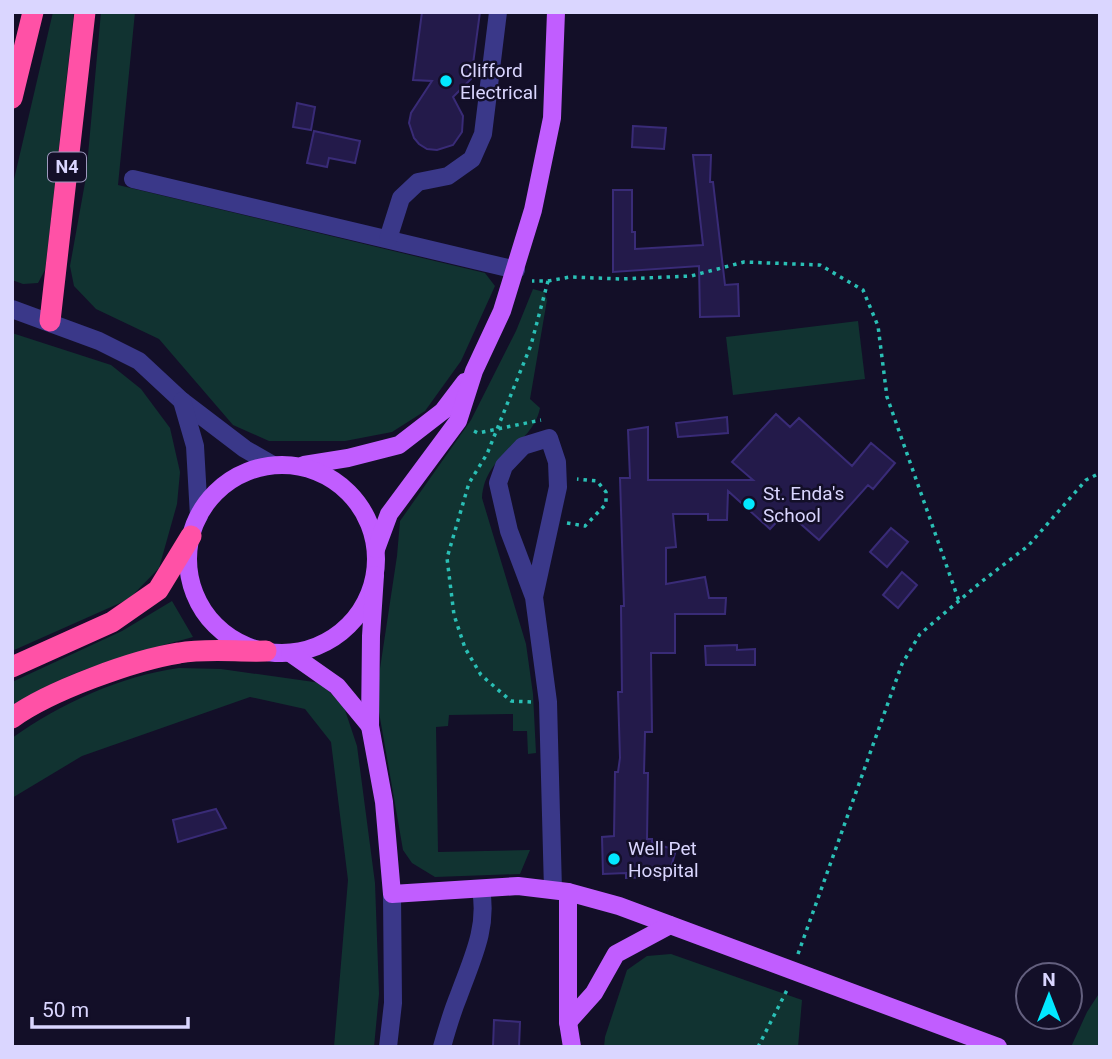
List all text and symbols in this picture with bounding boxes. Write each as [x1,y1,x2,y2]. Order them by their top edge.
place label: Clifford Electrical [460,59,538,104]
marker: Clifford Electrical [438,73,454,89]
road number: N4 [48,152,86,182]
place label: St. Enda's School [763,482,844,527]
marker: St. Enda's School [741,496,757,512]
place label: Well Pet Hospital [628,837,699,882]
marker: Well Pet Hospital [606,851,622,867]
north arrow [1014,961,1084,1031]
text: N [1042,968,1056,991]
scale bar [32,986,187,1030]
text: 50 m [42,998,89,1022]

